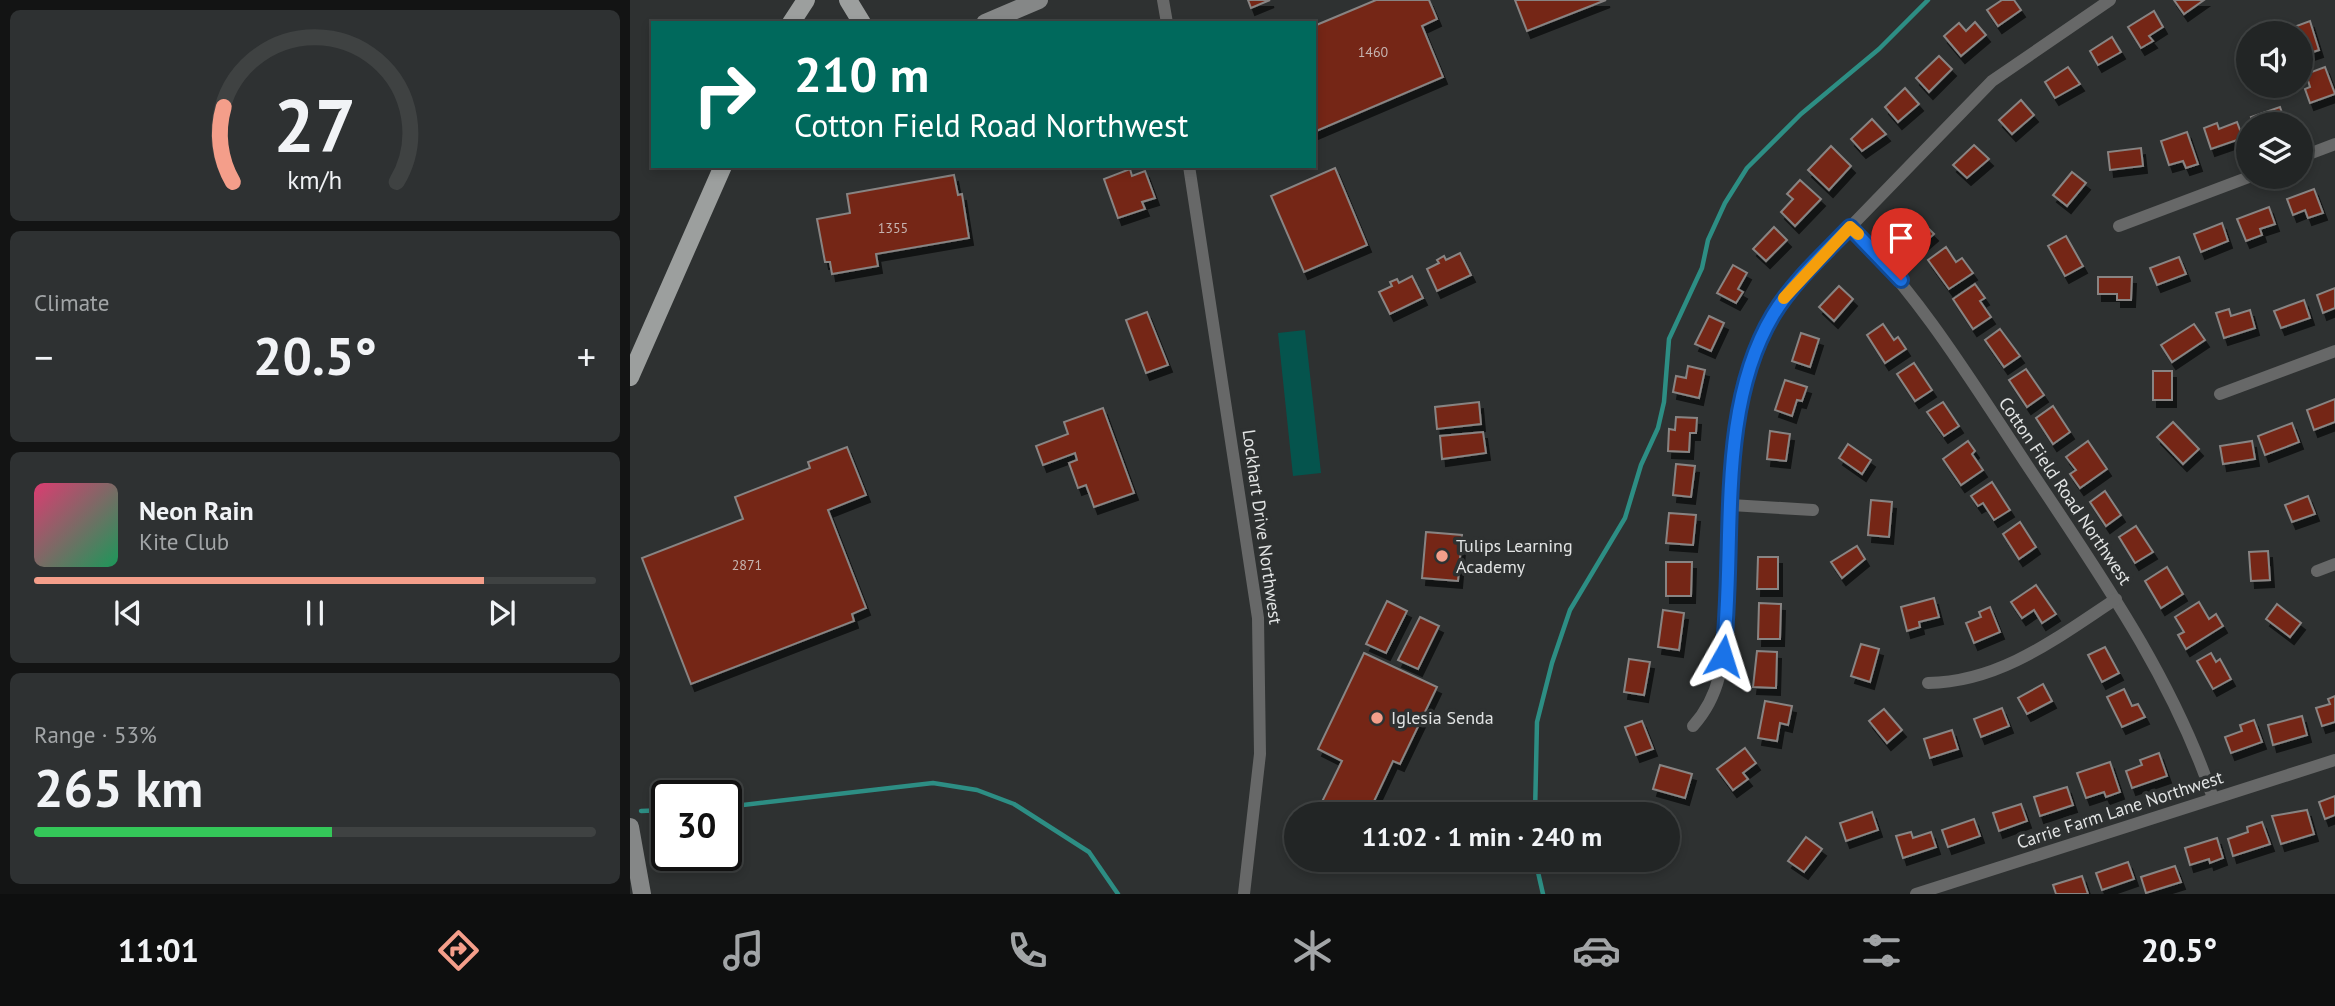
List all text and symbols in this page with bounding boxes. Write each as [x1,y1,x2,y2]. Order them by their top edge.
map controls [2236,21,2313,189]
button: sound [2236,21,2313,98]
text: 210 m [794,42,929,106]
house number: 1460 [1358,43,1389,61]
icon: right [679,49,770,140]
text: 27 [274,78,356,172]
text: Cotton Field Road Northwest [794,104,1188,146]
button: layers [2236,112,2313,189]
text: km/h [288,163,342,195]
pin [1871,208,1931,280]
house number: 1355 [878,219,908,237]
icon: arrive [1882,219,1920,257]
text: Climate [34,288,109,317]
text: 20.5° [253,322,377,389]
text: − [34,332,53,381]
text: + [577,332,596,381]
street label: Cotton Field Road Northwest [1994,392,2137,589]
street label: Lockhart Drive Northwest [1237,428,1288,626]
text: Neon Rain [139,494,254,527]
text: Kite Club [139,527,229,556]
place label: Tulips Learning Academy [1456,534,1573,578]
marker: Tulips Learning Academy [1434,548,1450,564]
house number: 2871 [732,556,762,574]
icon: previous [109,594,147,632]
icon: pause [296,594,334,632]
icon: next [483,594,521,632]
position arrow [1686,619,1760,693]
place label: Iglesia Senda [1391,706,1494,729]
marker: Iglesia Senda [1369,710,1385,726]
text: Range · 53% [34,720,157,749]
text: 265 km [34,754,203,821]
street label: Carrie Farm Lane Northwest [2014,765,2226,854]
speed limit sign: 30 [651,780,742,871]
text: 11:02 · 1 min · 240 m [1362,820,1602,853]
icon: directions [434,926,483,975]
icon: music [719,926,768,975]
icon: phone [1003,926,1052,975]
icon: climate [1288,926,1337,975]
icon: car [1572,926,1621,975]
icon: filters [1857,926,1906,975]
text: 11:01 [118,929,199,971]
text: 20.5° [2141,929,2217,971]

